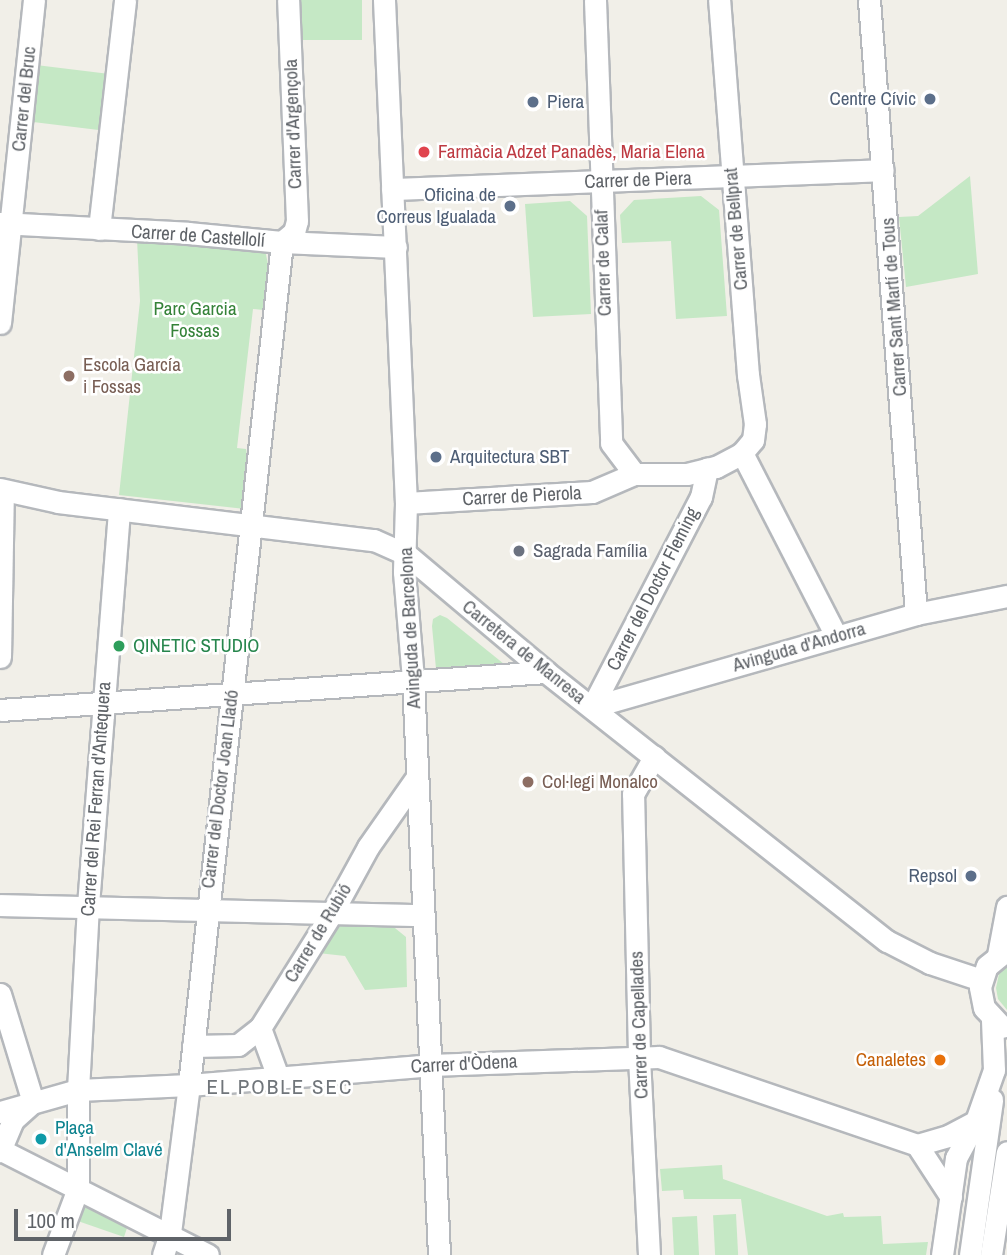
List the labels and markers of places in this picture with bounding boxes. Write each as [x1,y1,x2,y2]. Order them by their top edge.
place label: Centre Cívic [829,88,916,110]
place label: Piera [547,91,584,113]
marker: Centre Cívic [922,91,938,107]
marker: Piera [525,94,541,110]
place label: Farmàcia Adzet Panadès, Maria Elena [438,141,706,163]
marker: Farmàcia Adzet Panadès, Maria Elena [416,144,432,160]
place label: Oficina de Correus Igualada [376,184,496,228]
marker: Oficina de Correus Igualada [502,198,518,214]
place label: Escola García i Fossas [83,354,181,398]
marker: Escola García i Fossas [61,368,77,384]
place label: Arquitectura SBT [450,446,570,468]
marker: Arquitectura SBT [428,449,444,465]
place label: Sagrada Família [533,540,647,562]
marker: Sagrada Família [511,543,527,559]
place label: QINETIC STUDIO [133,635,259,657]
marker: QINETIC STUDIO [111,638,127,654]
place label: Col·legi Monalco [542,771,658,793]
marker: Col·legi Monalco [520,774,536,790]
place label: Repsol [909,865,957,887]
marker: Repsol [963,868,979,884]
place label: Canaletes [856,1049,926,1071]
marker: Canaletes [932,1052,948,1068]
place label: Plaça d'Anselm Clavé [55,1117,163,1161]
marker: Plaça d'Anselm Clavé [33,1131,49,1147]

